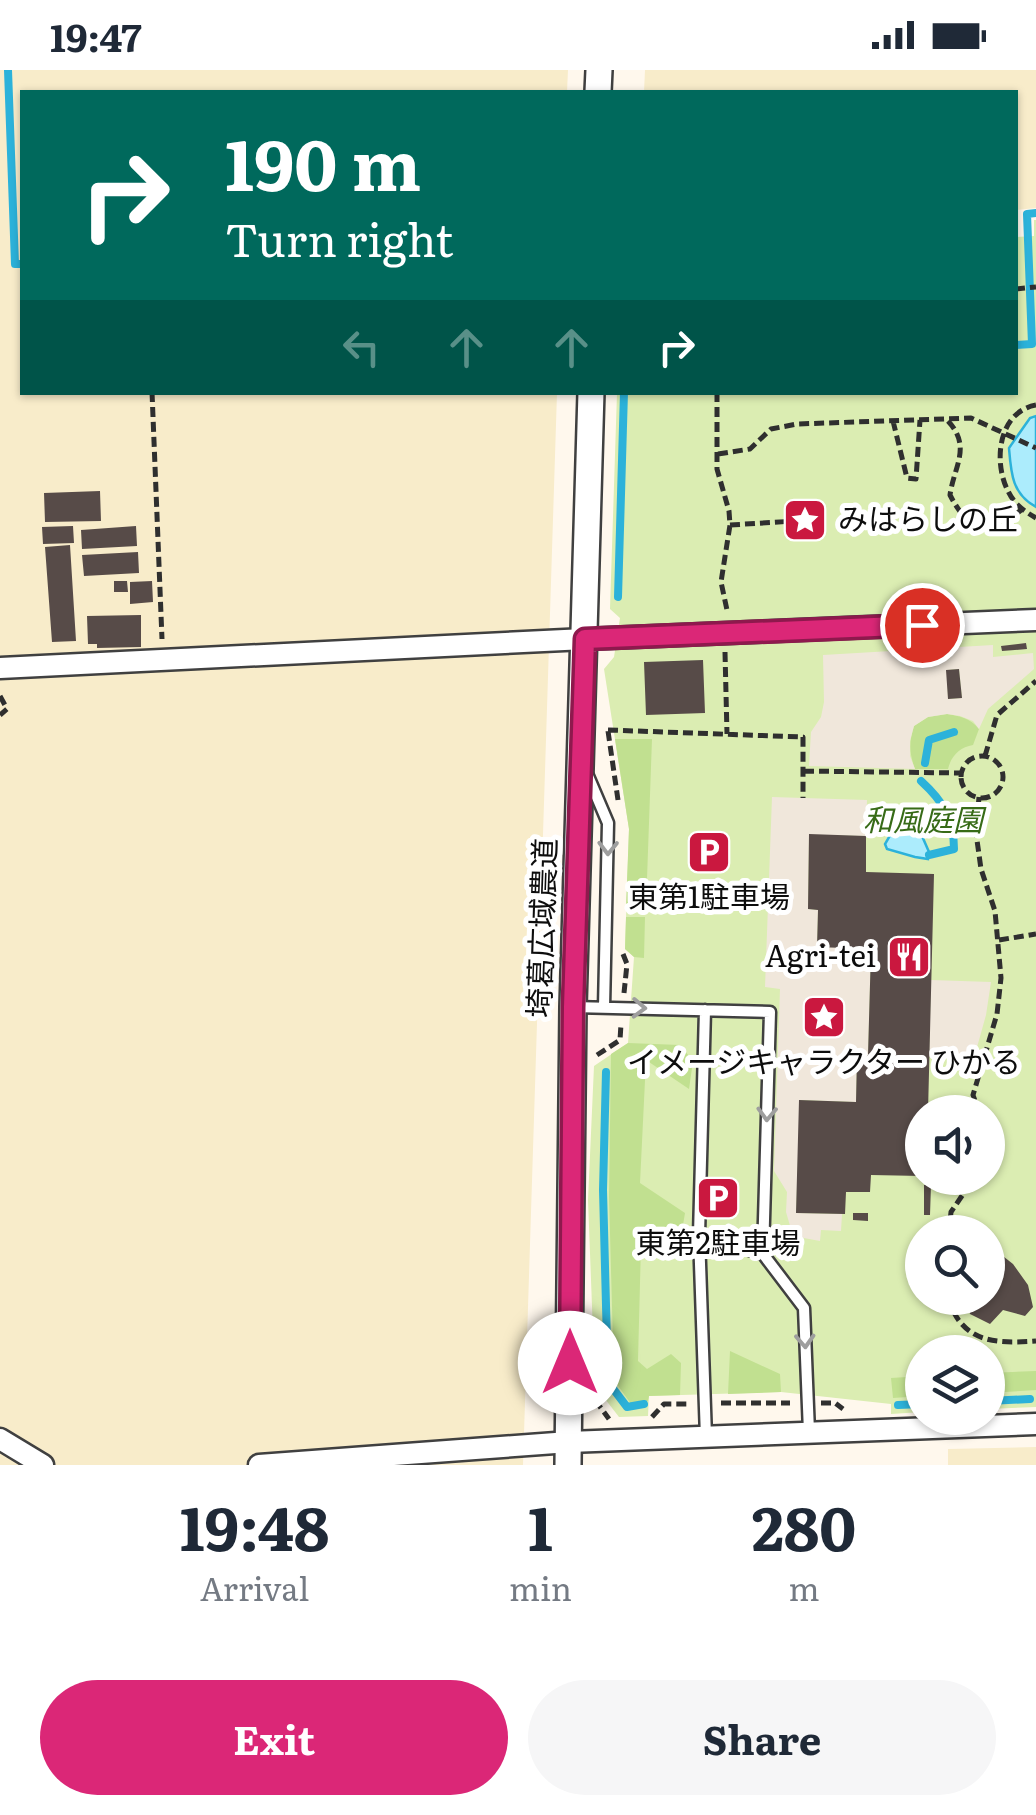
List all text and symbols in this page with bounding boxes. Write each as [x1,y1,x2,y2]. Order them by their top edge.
text: 19:47 [50,7,142,64]
text: 190 m [225,109,421,213]
icon: right [60,130,190,260]
text: Turn right [225,204,453,271]
icon: left [334,320,389,375]
icon: ahead [439,320,494,375]
icon: ahead [544,320,599,375]
icon: right [649,320,704,375]
place label: みはらしの丘 [838,495,1018,539]
place icon: みはらしの丘 [782,497,828,543]
pin [880,583,965,668]
icon: arrive [895,598,950,653]
park label: 和風庭園 [863,796,987,840]
parking icon: 東第1駐車場 [686,829,732,875]
street label: 埼葛広域農道 [515,837,565,1019]
one-way arrow [597,841,618,857]
place label: 東第1駐車場 [628,873,790,917]
place label: Agri-tei [765,932,876,976]
restaurant icon: Agri-tei [886,934,932,980]
place icon: イメージキャラクター ひかる [801,994,847,1040]
one-way arrow [631,998,647,1019]
place label: イメージキャラクター ひかる [627,1038,1021,1082]
map controls [905,1095,1005,1435]
button: sound [905,1095,1005,1195]
one-way arrow [756,1107,777,1123]
parking icon: 東第2駐車場 [695,1175,741,1221]
button: search [905,1215,1005,1315]
place label: 東第2駐車場 [635,1219,801,1263]
position arrow [518,1311,622,1415]
one-way arrow [794,1333,815,1349]
button: layers [905,1335,1005,1435]
text: 19:48 [180,1480,329,1569]
text: 1 [528,1480,553,1569]
text: 280 [752,1480,856,1569]
text: Arrival [200,1563,309,1611]
text: min [509,1563,572,1611]
text: m [788,1563,820,1611]
button: Exit [40,1680,508,1795]
button: Share [528,1680,996,1795]

